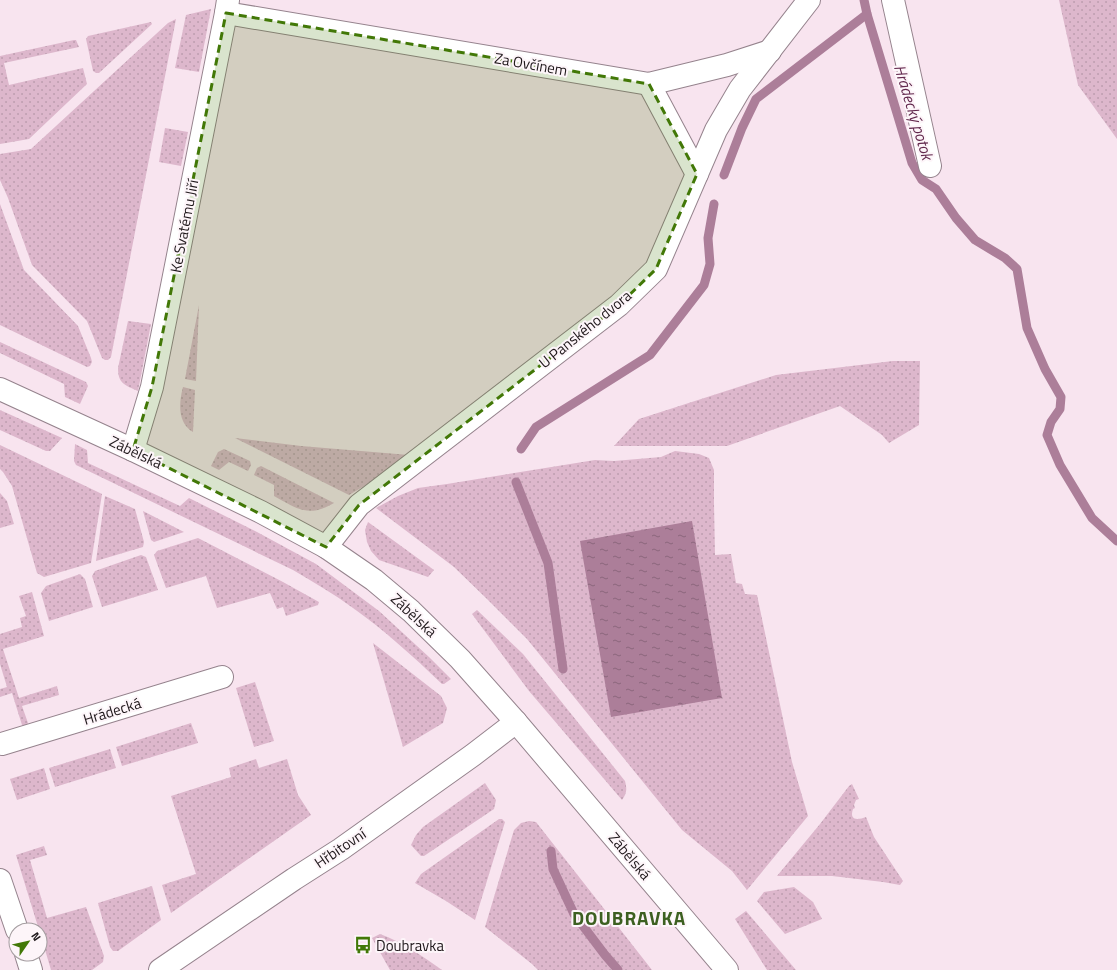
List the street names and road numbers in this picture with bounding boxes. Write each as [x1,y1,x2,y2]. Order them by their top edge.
street label: Za Ovčínem [493,46,569,82]
street label: Ke Svatému Jiří [164,176,205,275]
street label: U Panského dvora [534,284,637,374]
street label: Zábělská [106,430,167,474]
street label: Zábělská [386,587,443,643]
street label: Hrádecká [80,691,144,731]
street label: Hřbitovní [309,821,372,874]
street label: Zábělská [603,827,657,885]

